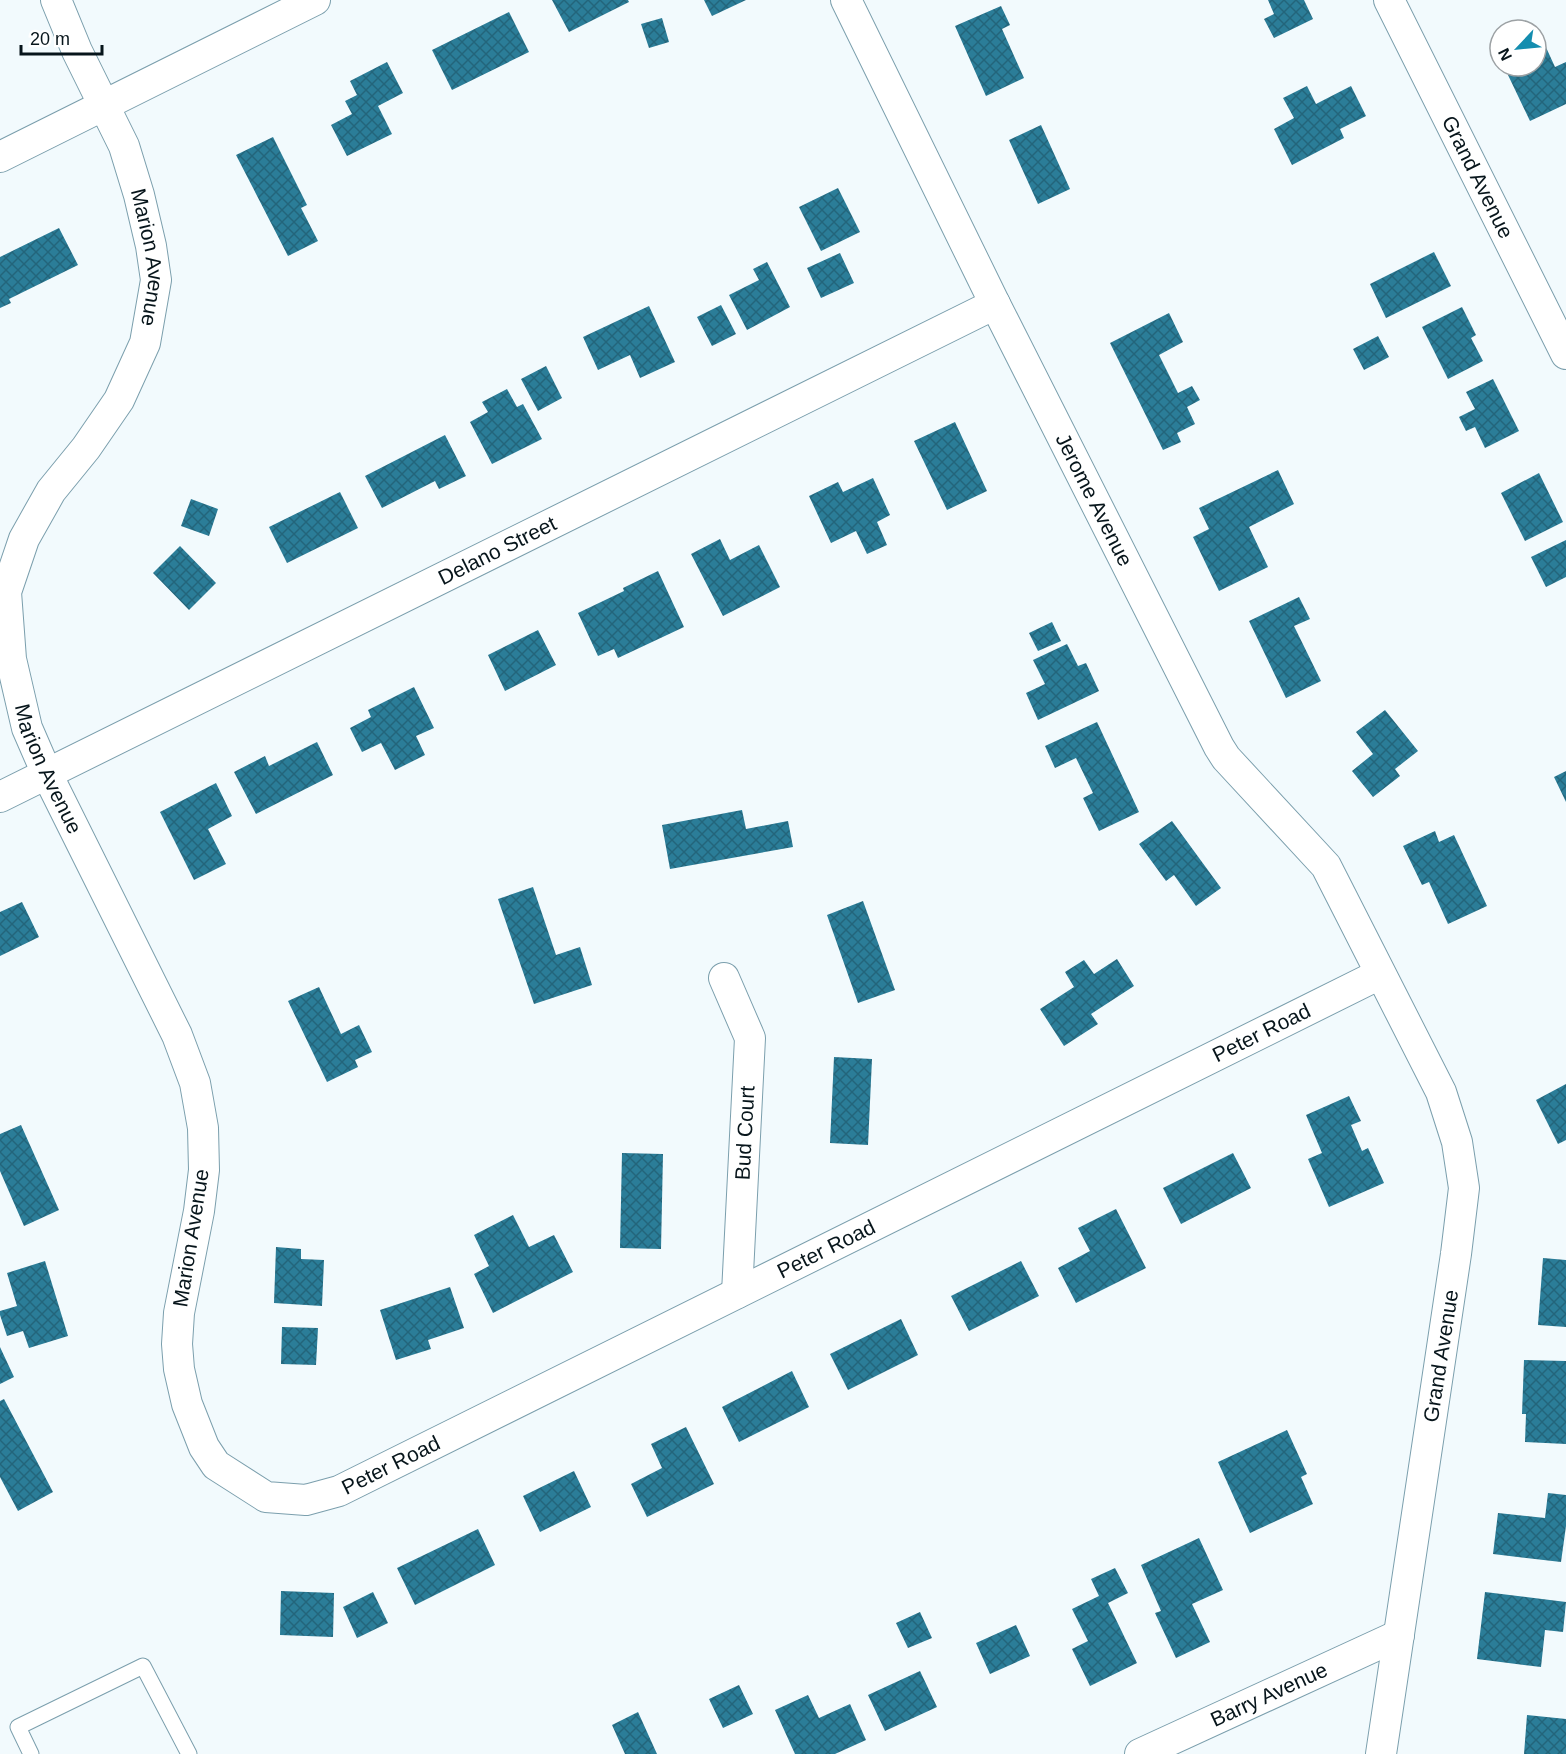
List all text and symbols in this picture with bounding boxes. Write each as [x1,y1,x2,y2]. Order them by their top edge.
scale bar [21,18,102,56]
north arrow [1488,18,1548,78]
text: 20 m [30,29,70,49]
text: N [1495,45,1515,63]
street label: Grand Avenue [1438,112,1518,242]
street label: Marion Avenue [127,186,168,328]
street label: Jerome Avenue [1051,429,1138,570]
street label: Delano Street [434,511,560,589]
street label: Marion Avenue [11,702,87,837]
street label: Peter Road [1208,998,1314,1066]
street label: Bud Court [731,1085,758,1181]
street label: Marion Avenue [168,1167,213,1309]
street label: Peter Road [773,1215,879,1283]
street label: Grand Avenue [1419,1288,1462,1424]
street label: Peter Road [338,1431,443,1499]
street label: Barry Avenue [1207,1658,1331,1731]

